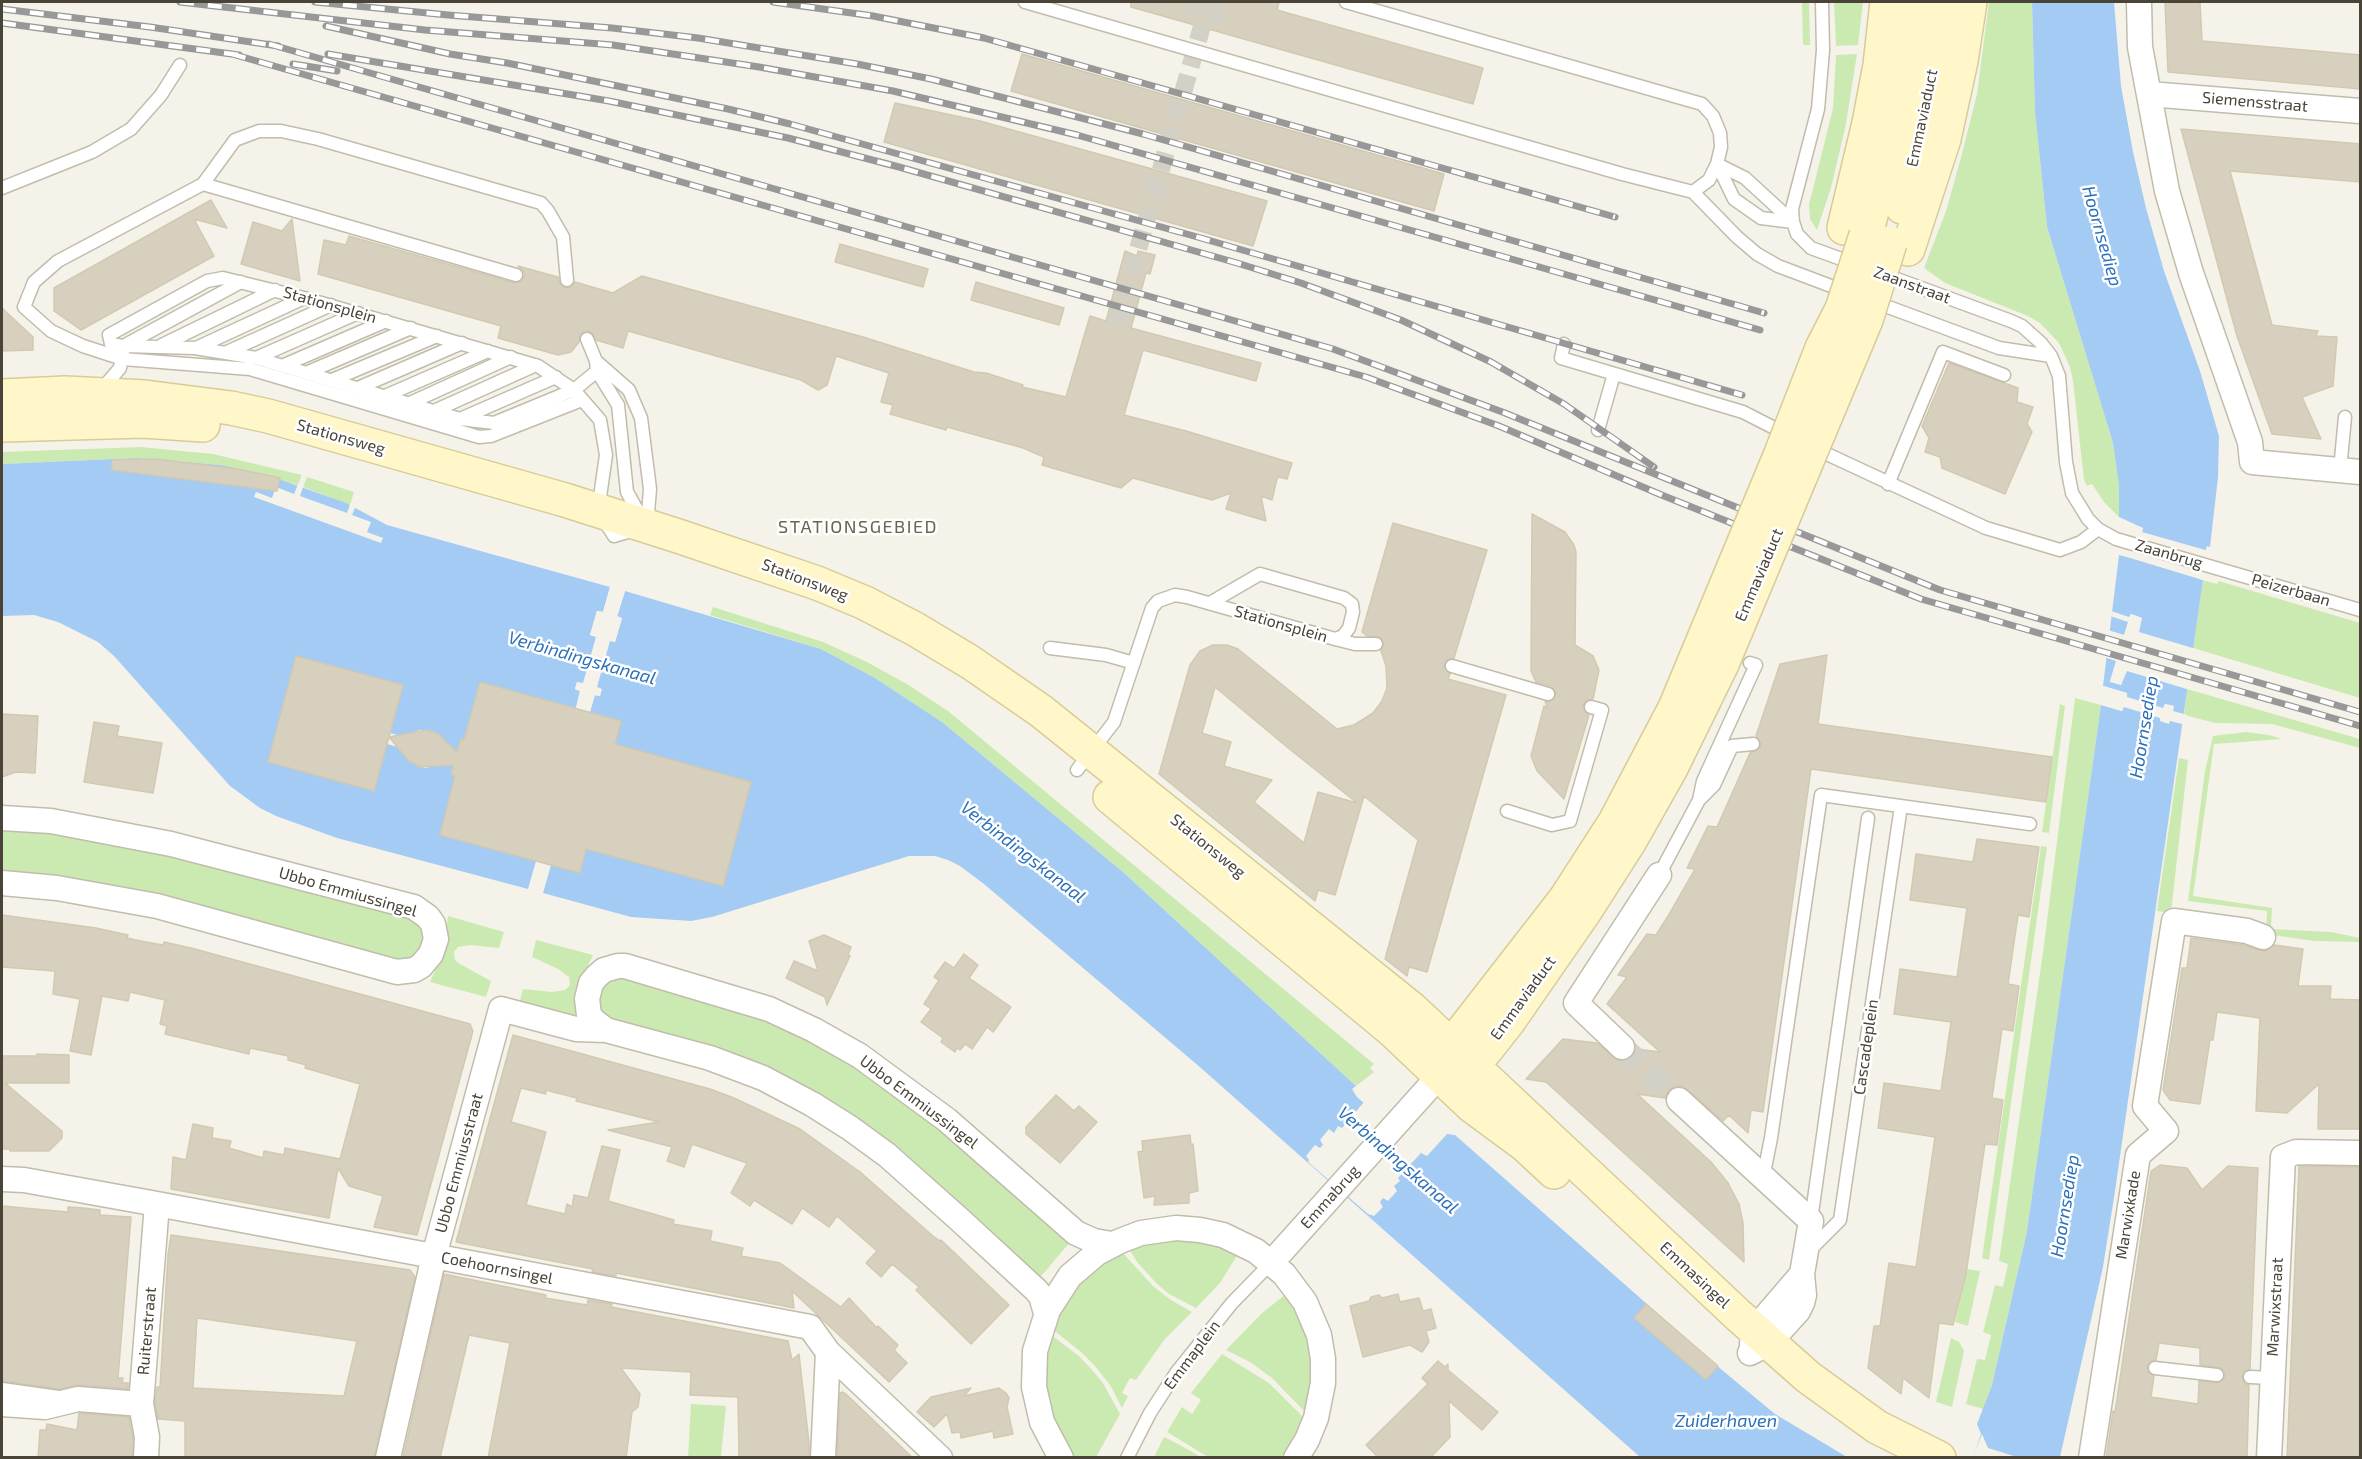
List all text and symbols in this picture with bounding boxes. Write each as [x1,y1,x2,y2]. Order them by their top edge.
street label: Emmaviaduct [1902,67,1942,169]
street label: Siemensstraat [2201,88,2309,116]
water label: Hoornsediep [2077,183,2127,289]
street label: Zaanstraat [1871,262,1953,308]
street label: Stationsplein [281,283,379,327]
street label: Stationsweg [295,415,387,459]
district label: STATIONSGEBIED [778,516,938,538]
street label: Emmaviaduct [1731,526,1787,624]
street label: Zaanbrug [2133,535,2205,573]
street label: Stationsweg [759,555,851,605]
street label: Peizerbaan [2249,570,2333,610]
street label: Stationsplein [1232,602,1330,646]
water label: Verbindingskanaal [506,627,658,689]
water label: Hoornsediep [2125,674,2163,780]
water label: Verbindingskanaal [956,796,1090,908]
street label: Stationsweg [1167,810,1249,882]
street label: Ubbo Emmiussingel [276,863,420,921]
street label: Emmaviaduct [1486,952,1560,1044]
street label: Cascadeplein [1850,998,1882,1096]
street label: Ubbo Emmiussingel [856,1051,982,1153]
street label: Ubbo Emmiusstraat [431,1091,487,1235]
water label: Verbindingskanaal [1333,1102,1463,1218]
water label: Hoornsediep [2046,1153,2084,1259]
street label: Emmabrug [1296,1161,1364,1233]
street label: Marwixkade [2112,1169,2144,1261]
street label: Emmasingel [1656,1238,1734,1312]
street label: Coehoornsingel [439,1248,555,1288]
street label: Marwixstraat [2263,1257,2287,1357]
street label: Ruiterstraat [134,1286,160,1376]
street label: Emmaplein [1160,1317,1224,1393]
water label: Zuiderhaven [1675,1410,1777,1432]

